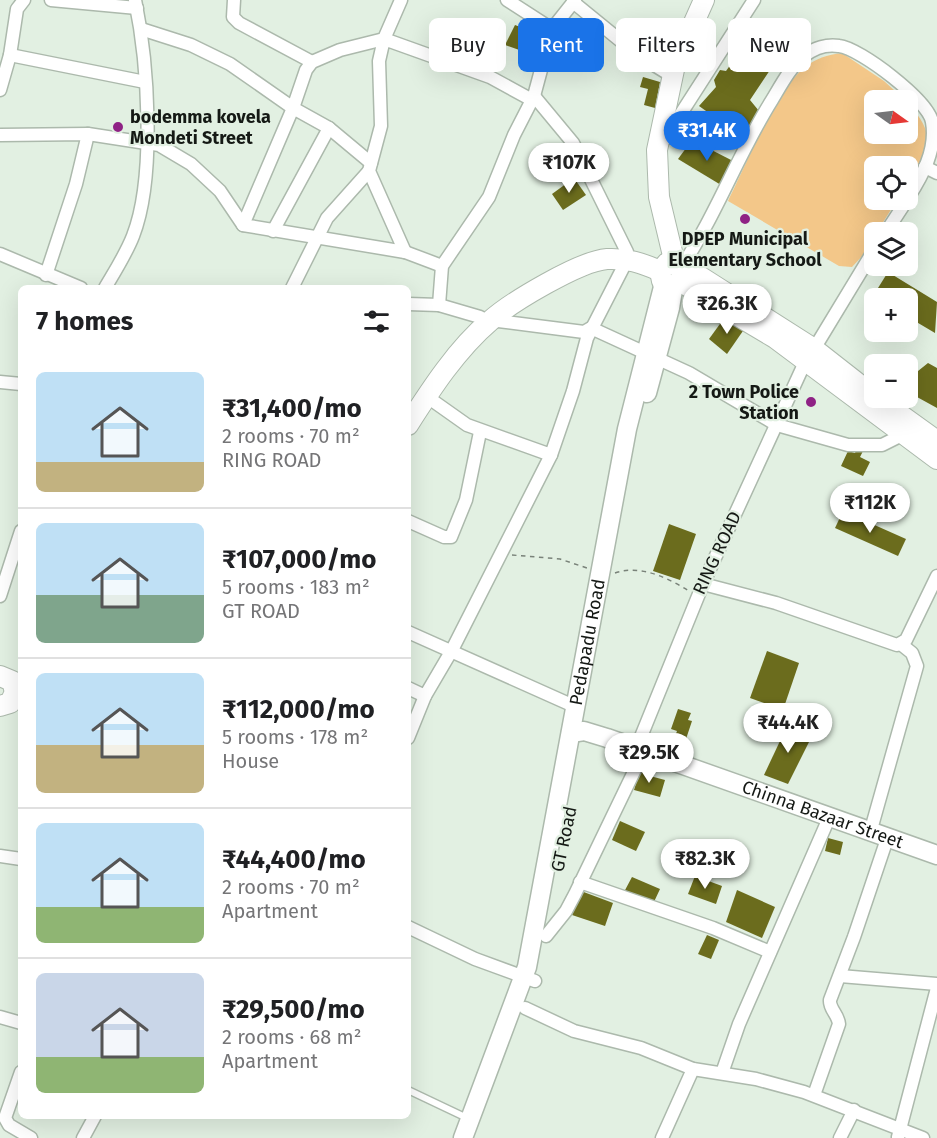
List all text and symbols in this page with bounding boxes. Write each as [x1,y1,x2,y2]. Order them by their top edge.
chip: Buy [429,18,506,72]
chip: Rent [518,18,604,72]
chip: Filters [616,18,716,72]
chip: New [728,18,811,72]
north arrow [864,90,918,144]
map controls [864,90,918,408]
place label: bodemma kovela Mondeti Street [130,106,271,149]
pin: ₹31.4K [658,111,756,162]
text: ₹31.4K [678,118,736,142]
marker: bodemma kovela Mondeti Street [111,120,125,134]
pin: ₹107K [527,143,611,194]
text: ₹107K [542,150,596,174]
button: locate [864,156,918,210]
marker: DPEP Municipal Elementary School [738,212,752,226]
button: layers [864,222,918,276]
place label: DPEP Municipal Elementary School [668,228,822,271]
pin: ₹26.3K [678,284,776,335]
button: + [864,288,918,342]
text: ₹26.3K [697,291,757,315]
icon: filters [360,305,393,338]
text: 7 homes [36,306,133,337]
button: − [864,354,918,408]
place label: 2 Town Police Station [689,381,799,424]
text: ₹31,400/mo [222,393,362,424]
marker: 2 Town Police Station [804,395,818,409]
icon: home [84,396,156,468]
text: 2 rooms · 70 m² [222,424,360,448]
text: RING ROAD [222,448,321,472]
pin: ₹112K [828,483,912,534]
text: ₹112K [844,490,896,514]
street label: RING ROAD [688,508,746,598]
text: ₹107,000/mo [222,544,376,575]
icon: home [84,547,156,619]
text: 5 rooms · 183 m² [222,575,370,599]
street label: Pedapadu Road [565,577,610,707]
text: GT ROAD [222,599,300,623]
text: ₹112,000/mo [222,694,375,725]
icon: home [84,697,156,769]
pin: ₹44.4K [739,703,837,754]
text: ₹44.4K [757,710,819,734]
text: 5 rooms · 178 m² [222,725,368,749]
pin: ₹29.5K [600,733,698,784]
text: ₹29.5K [619,740,679,764]
text: House [222,749,279,773]
street label: Chinna Bazaar Street [739,776,907,853]
street label: GT Road [546,804,582,874]
pin: ₹82.3K [656,839,754,890]
text: ₹44,400/mo [222,844,366,875]
text: ₹82.3K [675,846,735,870]
icon: home [84,847,156,919]
text: 2 rooms · 70 m² [222,875,360,899]
text: Apartment [222,899,318,923]
text: ₹29,500/mo [222,994,365,1025]
icon: home [84,997,156,1069]
text: 2 rooms · 68 m² [222,1025,362,1049]
text: Apartment [222,1049,318,1073]

